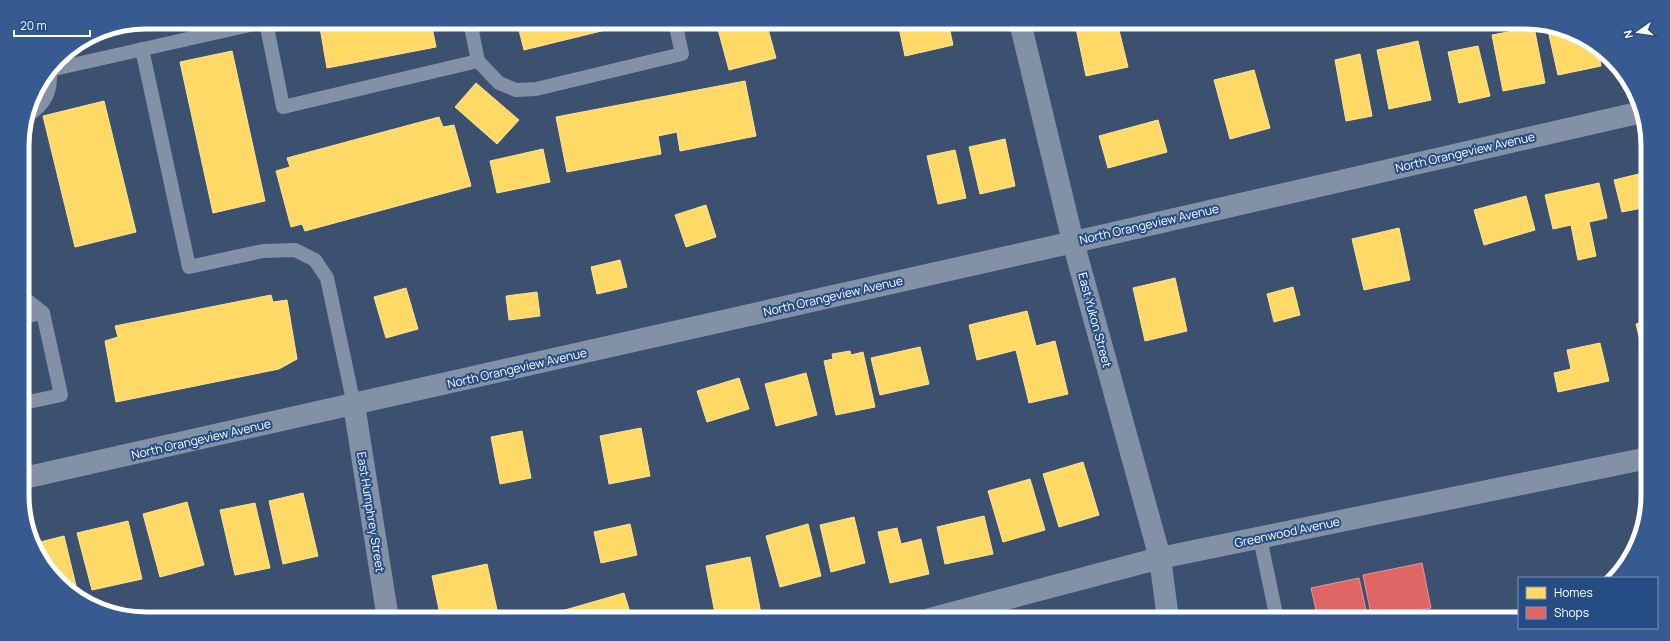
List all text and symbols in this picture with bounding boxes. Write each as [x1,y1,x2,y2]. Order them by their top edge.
scale bar [14,12,90,38]
north arrow [1618,12,1658,52]
text: 20 m [20,17,47,34]
text: N [1620,29,1636,40]
street label: North Orangeview Avenue [1394,128,1536,176]
street label: North Orangeview Avenue [1078,200,1220,248]
street label: East Yukon Street [1074,270,1116,370]
street label: North Orangeview Avenue [762,272,904,320]
street label: North Orangeview Avenue [446,344,588,392]
street label: North Orangeview Avenue [130,415,272,463]
street label: East Humphrey Street [353,450,389,574]
street label: Greenwood Avenue [1233,513,1341,551]
legend [1518,577,1658,629]
text: Homes [1554,584,1593,601]
text: Shops [1554,604,1589,621]

